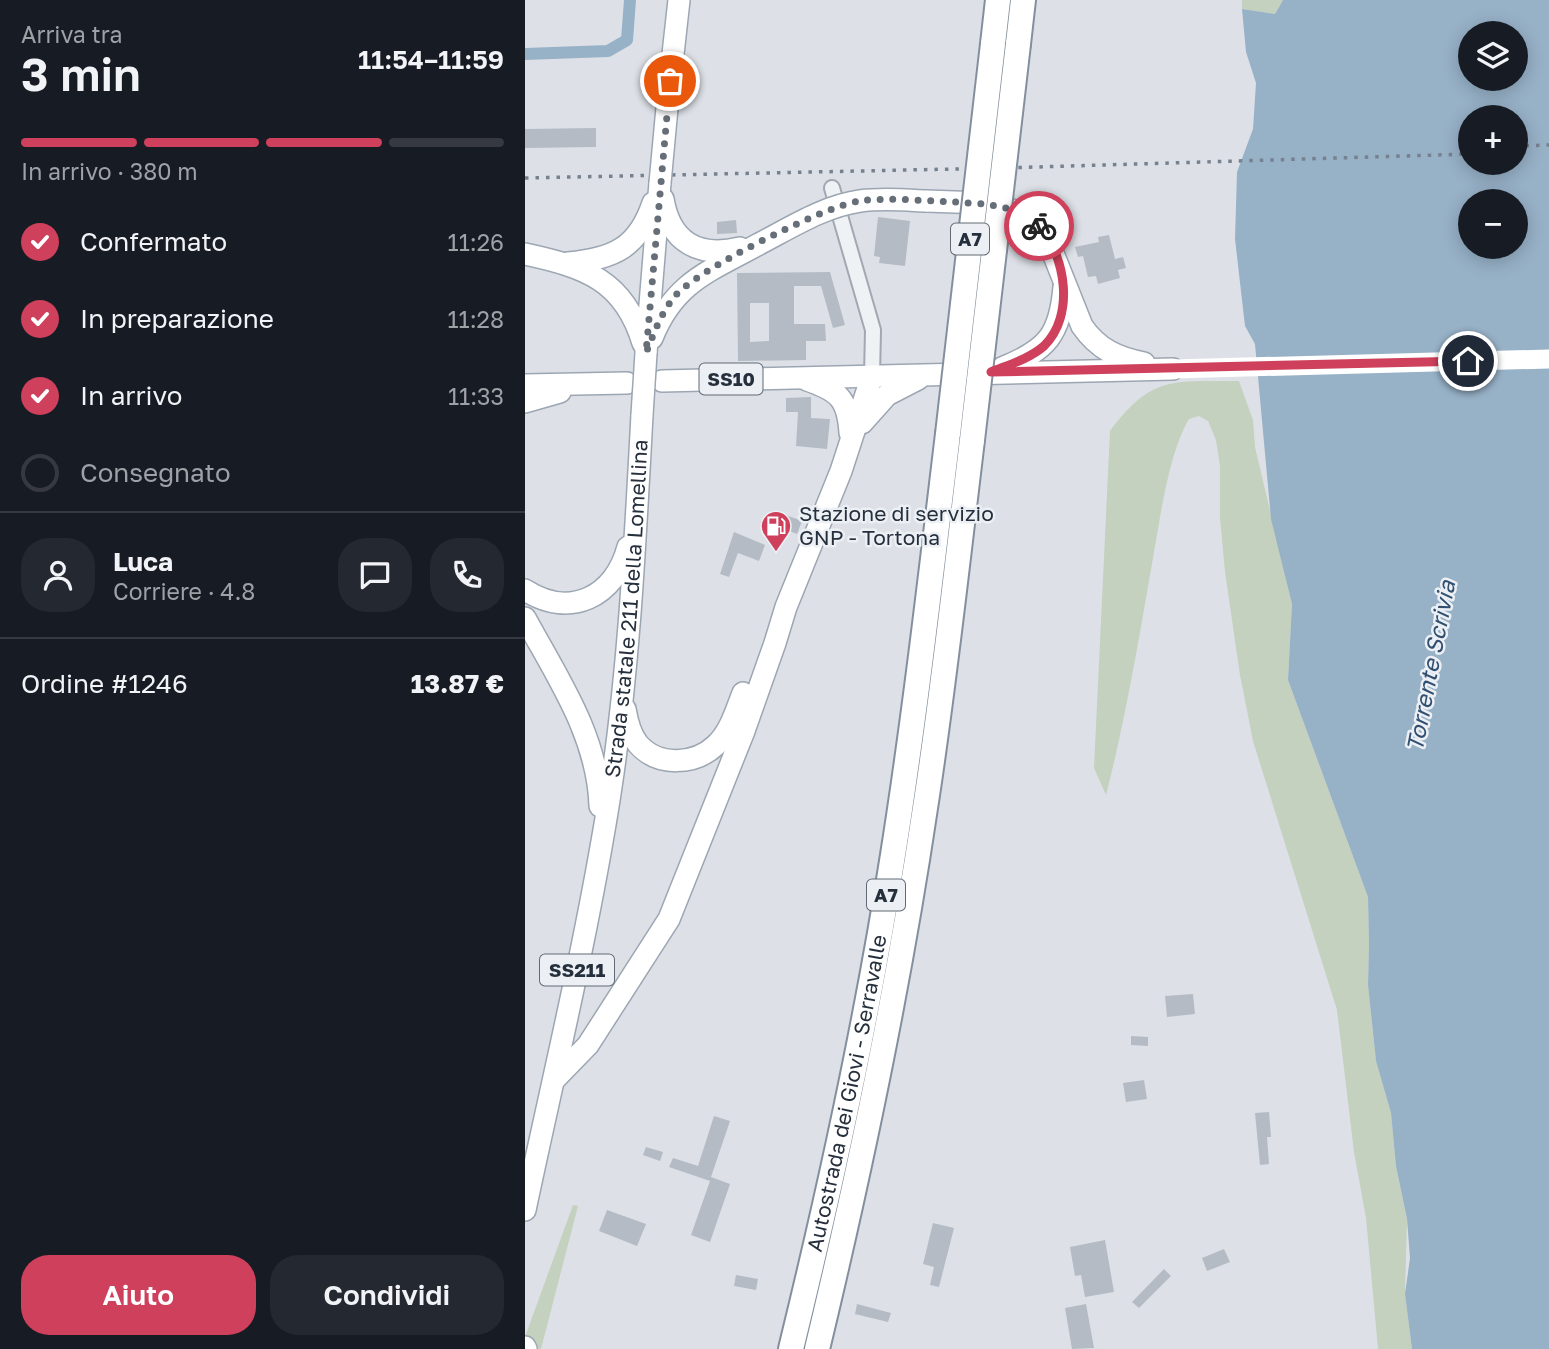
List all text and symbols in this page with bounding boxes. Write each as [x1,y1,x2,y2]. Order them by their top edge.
text: Arriva tra [21,20,122,48]
map controls [1458,21,1528,259]
button: layers [1458,21,1528,91]
text: 11:54–11:59 [358,44,504,75]
text: 3 min [21,46,141,101]
pin [640,51,700,111]
icon: bag [651,62,689,100]
button: + [1458,105,1528,175]
text: In arrivo · 380 m [21,157,198,185]
button: − [1458,189,1528,259]
courier [1004,191,1074,261]
icon: bike [1020,207,1058,245]
icon: check [21,223,59,261]
road number: A7 [951,224,989,255]
text: Confermato [80,226,227,257]
text: 11:26 [448,228,504,256]
icon: check [21,300,59,338]
text: In preparazione [80,303,274,334]
text: 11:28 [447,305,504,333]
pin [1438,331,1498,391]
icon: home [1449,342,1487,380]
road number: SS10 [699,364,763,394]
icon: check [21,377,59,415]
text: In arrivo [80,380,182,411]
text: 11:33 [448,382,504,410]
street label: Strada statale 211 della Lomellina [599,439,653,779]
text: Consegnato [80,457,231,488]
place label: Stazione di servizio GNP - Tortona [799,500,994,550]
fuel station icon: Stazione di servizio GNP - Tortona [759,509,793,553]
button: person [21,538,95,612]
button: chat [338,538,412,612]
button: phone [430,538,504,612]
text: Luca [113,546,173,577]
text: Corriere · 4.8 [113,577,255,605]
water label: Torrente Scrivia [1400,577,1461,754]
text: Ordine #1246 [21,668,188,699]
text: 13.87 € [411,668,504,699]
road number: A7 [867,880,905,911]
street label: Autostrada dei Giovi - Serravalle [801,932,892,1254]
road number: SS211 [540,954,614,986]
button: Aiuto [21,1255,256,1335]
button: Condividi [270,1255,504,1335]

